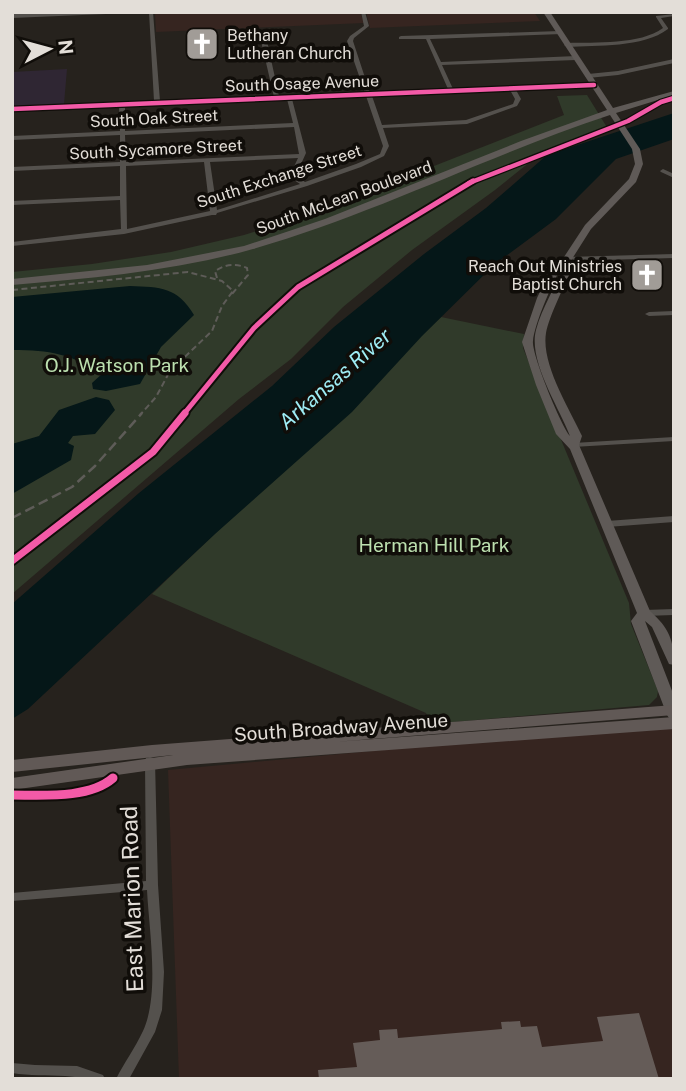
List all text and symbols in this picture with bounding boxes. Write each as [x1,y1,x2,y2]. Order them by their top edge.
north arrow [14,14,84,84]
church icon: Bethany Lutheran Church [183,25,221,63]
place label: Bethany Lutheran Church [227,26,352,63]
text: N [54,39,78,56]
street label: South Osage Avenue [224,71,380,96]
street label: South Oak Street [89,106,219,131]
street label: South Sycamore Street [69,135,243,164]
street label: South Exchange Street [194,141,364,212]
street label: South McLean Boulevard [254,157,435,238]
church icon: Reach Out Ministries Baptist Church [628,256,666,294]
place label: Reach Out Ministries Baptist Church [468,257,622,294]
water label: Arkansas River [273,322,397,434]
park label: O.J. Watson Park [45,354,190,376]
park label: Herman Hill Park [359,534,510,556]
street label: South Broadway Avenue [233,709,449,745]
street label: East Marion Road [115,805,148,993]

